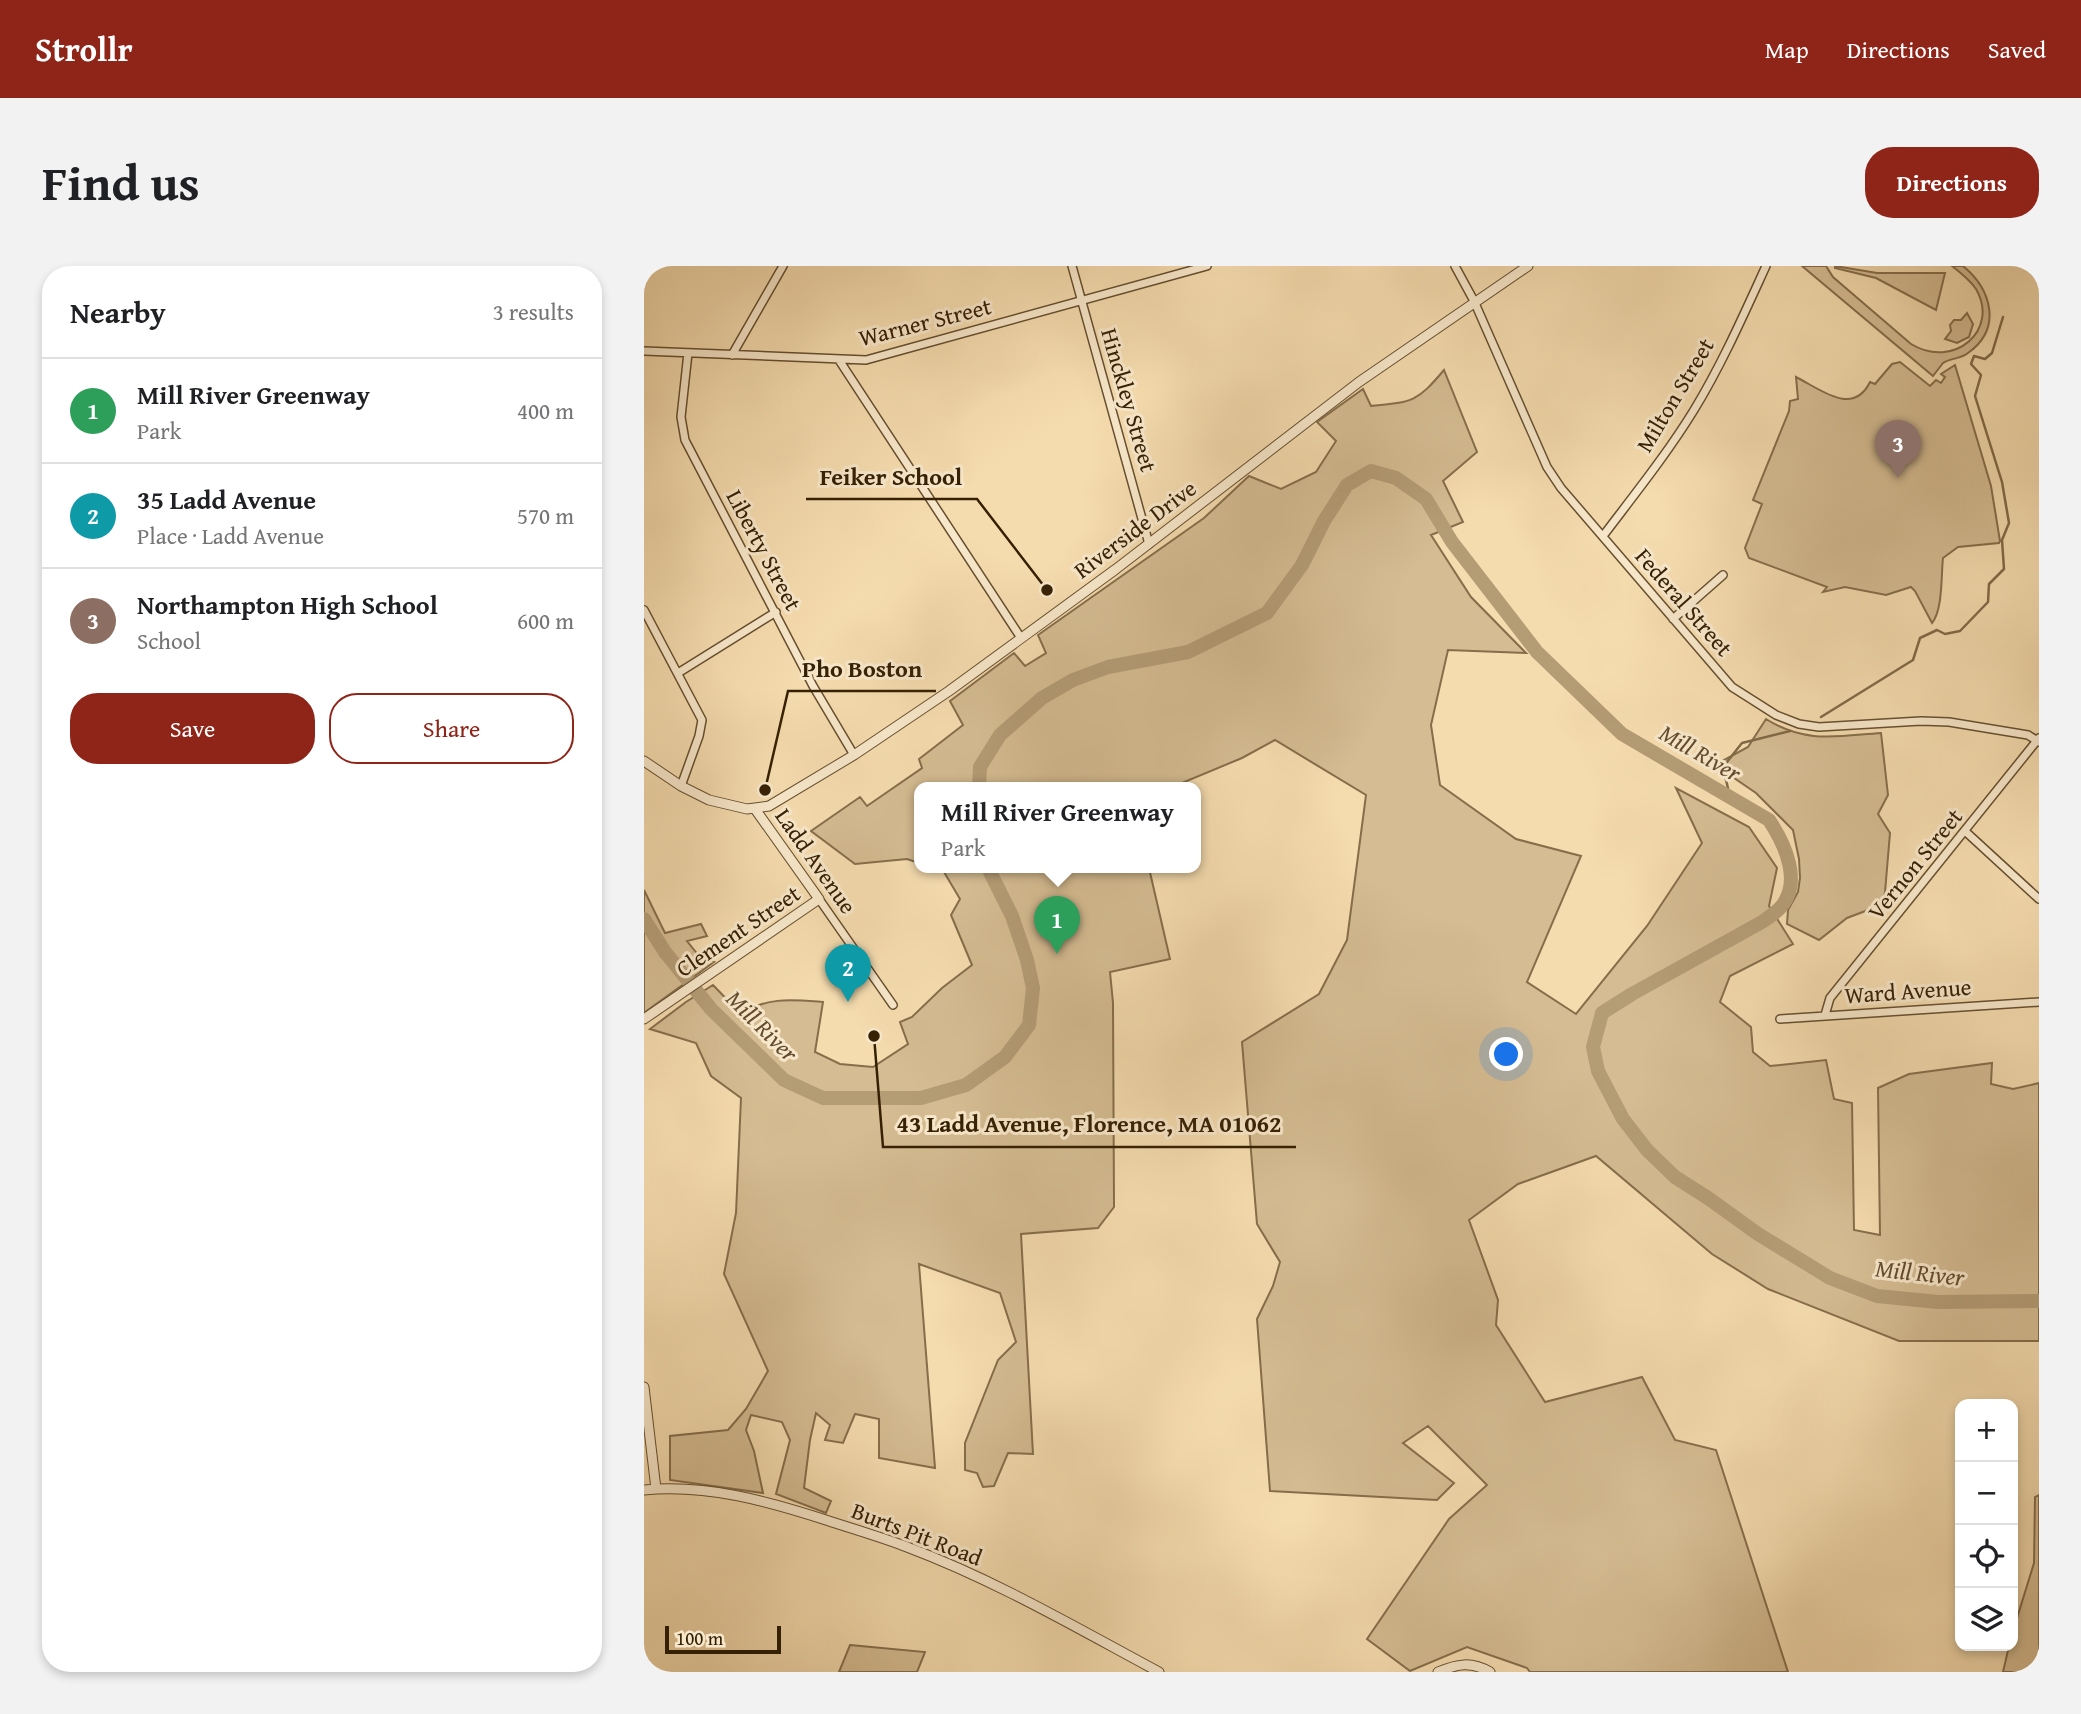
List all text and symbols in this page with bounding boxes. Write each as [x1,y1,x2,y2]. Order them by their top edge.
text: Strollr [35,25,133,73]
text: Map [1765,32,1809,67]
text: Directions [1847,32,1950,67]
text: Saved [1988,32,2046,67]
text: Find us [42,146,200,218]
button: Directions [1865,147,2039,218]
street label: Warner Street [855,289,995,354]
text: Nearby [70,290,166,334]
text: 3 results [493,295,574,328]
street label: Hinckley Street [1093,324,1166,476]
street label: Milton Street [1628,331,1722,458]
text: Mill River Greenway [137,375,370,414]
text: 1 [87,394,99,427]
text: 400 m [517,394,574,427]
text: Park [137,414,181,447]
pin: 3 [1875,420,1921,478]
callout: Feiker School [806,454,977,499]
text: Feiker School [820,459,963,494]
street label: Riverside Drive [1066,471,1203,586]
text: 35 Ladd Avenue [137,480,316,519]
street label: Liberty Street [719,483,810,616]
text: 2 [87,499,99,532]
text: 570 m [517,499,574,532]
text: Place · Ladd Avenue [137,519,324,552]
street label: Federal Street [1628,540,1741,663]
text: Northampton High School [137,585,438,624]
text: 3 [87,604,99,637]
text: 600 m [517,604,574,637]
text: School [137,624,201,657]
callout: Pho Boston [788,646,936,691]
text: Pho Boston [802,651,922,686]
button: Save [70,693,315,764]
button: Share [329,693,574,764]
water label: Mill River [1653,715,1749,791]
popup [914,782,1201,873]
text: Mill River Greenway [941,792,1174,831]
street label: Ladd Avenue [768,801,865,920]
street label: Vernon Street [1859,801,1970,926]
text: Park [941,831,985,864]
street label: Clement Street [669,877,806,984]
pin: 1 [1034,896,1080,954]
pin: 2 [825,944,871,1002]
street label: Ward Avenue [1844,970,1972,1011]
water label: Mill River [718,982,807,1070]
your location [1489,1037,1523,1071]
callout: 43 Ladd Avenue, Florence, MA 01062 [883,1102,1296,1147]
text: 43 Ladd Avenue, Florence, MA 01062 [897,1106,1281,1141]
water label: Mill River [1874,1250,1967,1295]
map controls [1955,1399,2018,1651]
button: + [1955,1399,2018,1462]
button: − [1955,1462,2018,1525]
street label: Burts Pit Road [847,1494,988,1574]
button: locate [1955,1525,2018,1588]
button: layers [1955,1588,2018,1651]
scale bar [665,1623,780,1655]
text: 100 m [676,1624,723,1652]

